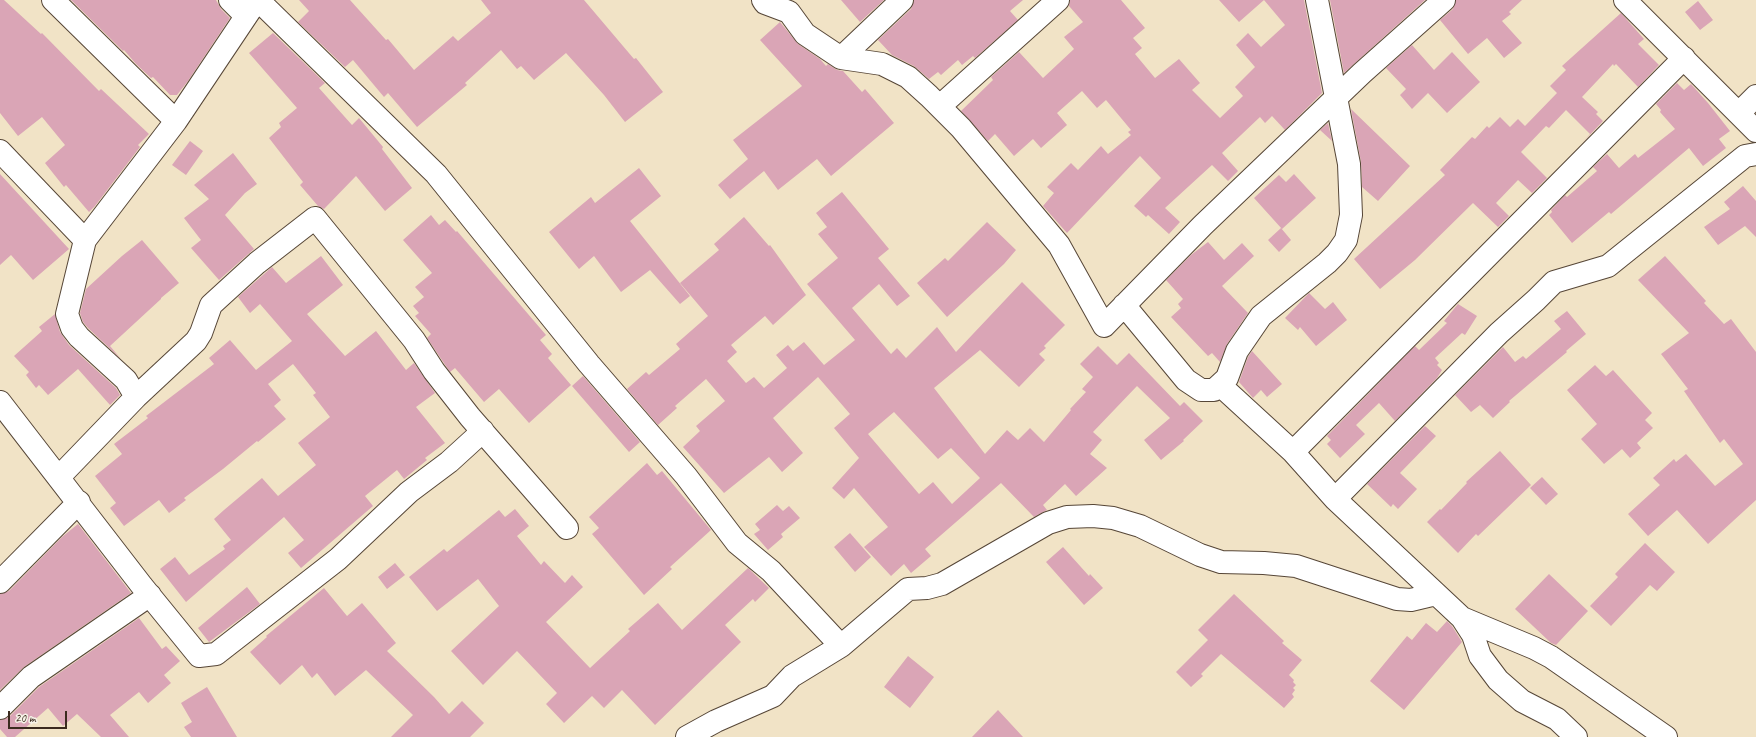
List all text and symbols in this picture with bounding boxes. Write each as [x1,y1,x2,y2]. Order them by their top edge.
scale bar [10,703,69,729]
text: 20 m [15,710,35,726]

